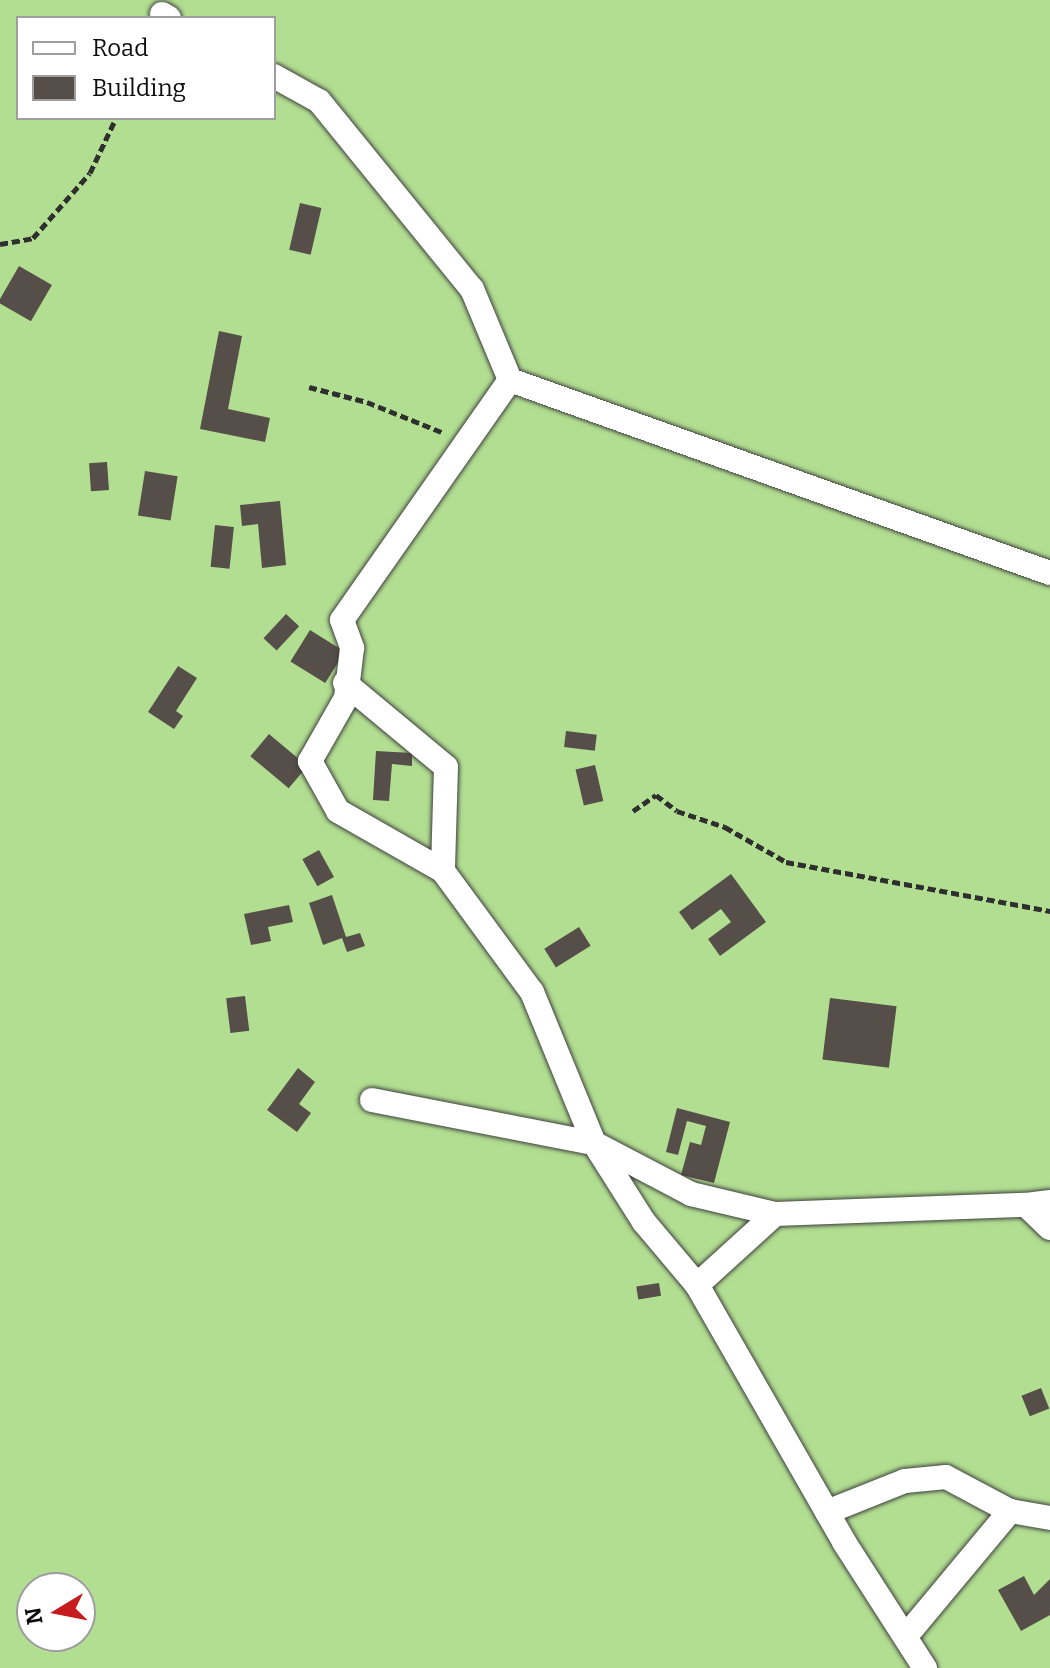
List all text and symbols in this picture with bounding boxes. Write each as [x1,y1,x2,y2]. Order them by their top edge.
legend [16,16,276,120]
text: Road [92,34,148,62]
text: Building [92,74,186,102]
north arrow [16,1572,96,1652]
text: N [19,1605,49,1627]

